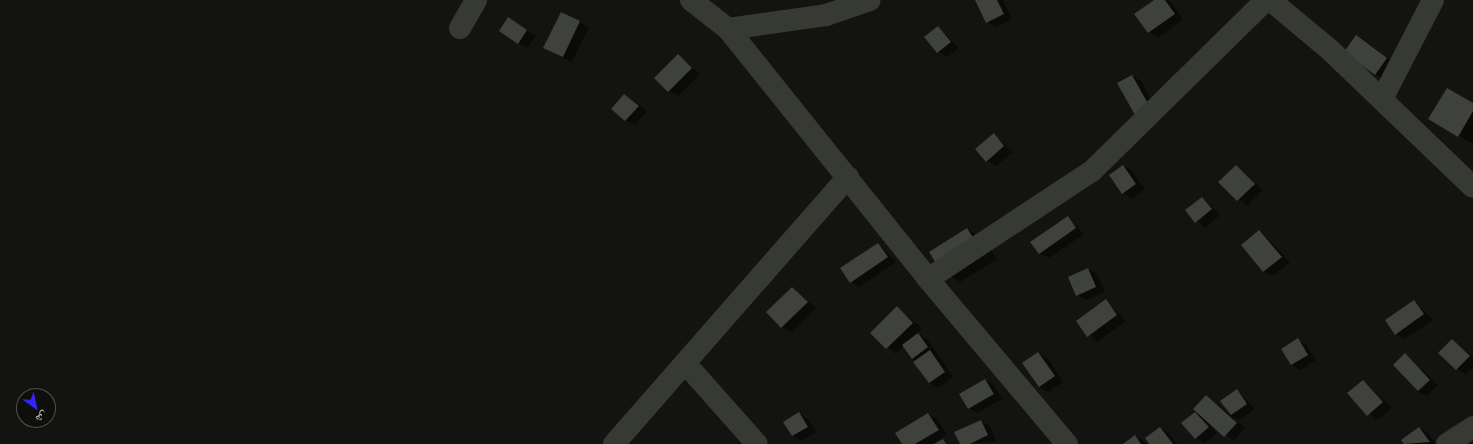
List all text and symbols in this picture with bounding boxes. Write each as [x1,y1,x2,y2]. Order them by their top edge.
north arrow [16,388,56,428]
text: ش [33,407,51,427]

